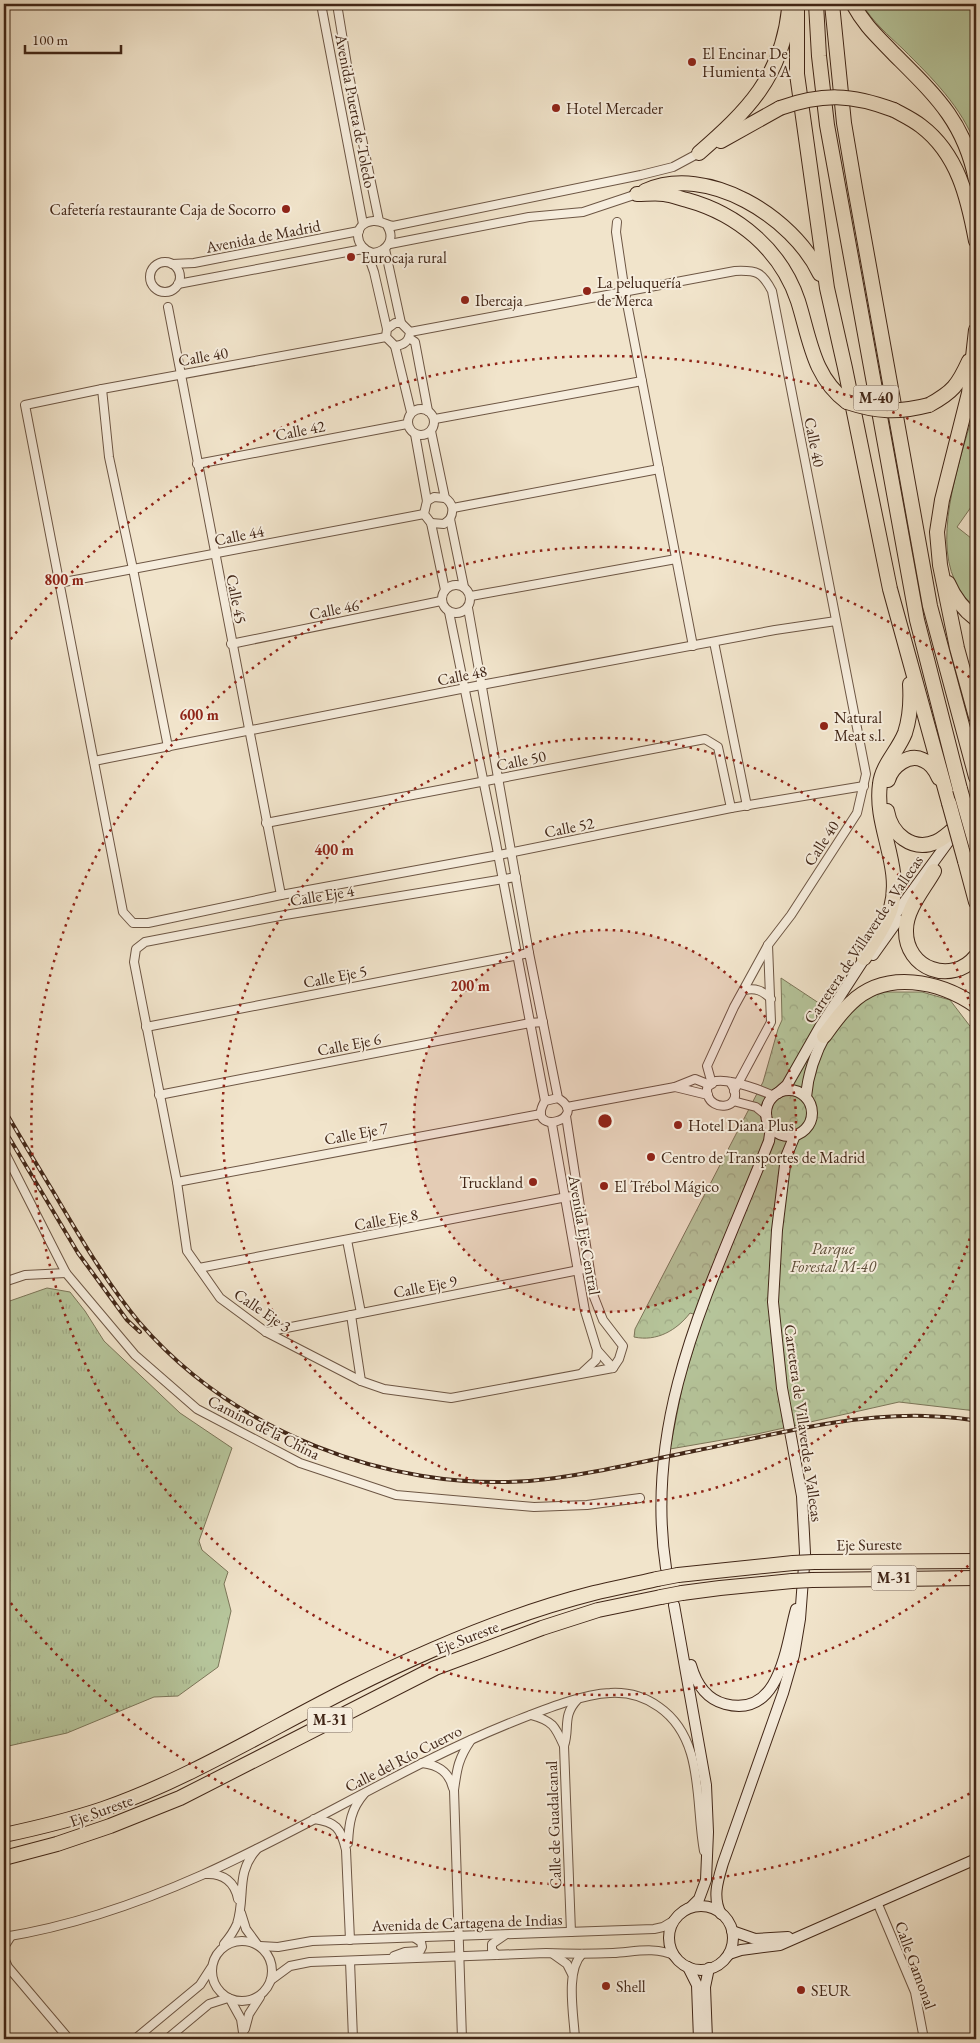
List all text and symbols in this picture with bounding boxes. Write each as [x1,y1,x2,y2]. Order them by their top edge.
scale bar [25,22,121,54]
text: 100 m [32,30,69,49]
street label: Avenida Puerta de Toledo [330,31,381,190]
place label: El Encinar De Humienta S A [702,43,792,82]
marker: El Encinar De Humienta S A [686,56,698,68]
place label: Hotel Mercader [566,98,664,119]
marker: Hotel Mercader [550,102,562,114]
place label: Cafetería restaurante Caja de Socorro [50,199,276,220]
marker: Cafetería restaurante Caja de Socorro [280,203,292,215]
street label: Avenida de Madrid [203,215,323,258]
place label: Eurocaja rural [361,247,447,268]
marker: Eurocaja rural [345,251,357,263]
place label: La peluquería de Merca [597,272,682,311]
marker: La peluquería de Merca [581,285,593,297]
place label: Ibercaja [475,290,523,311]
marker: Ibercaja [459,294,471,306]
street label: Calle 40 [177,342,230,371]
road number: M-40 [854,386,898,410]
street label: Calle 42 [273,415,327,446]
street label: Calle 40 [799,415,830,469]
street label: Calle 44 [212,520,266,551]
text: 800 m [44,570,84,589]
street label: Calle 45 [221,572,252,626]
street label: Calle 46 [307,594,361,625]
street label: Calle 48 [435,660,489,691]
text: 600 m [179,705,219,724]
place label: Natural Meat s.l. [834,707,885,746]
marker: Natural Meat s.l. [818,720,830,732]
street label: Calle 50 [494,745,548,776]
street label: Calle 52 [542,812,596,843]
street label: Calle 40 [799,816,844,870]
text: 400 m [314,840,354,859]
street label: Carretera de Villaverde a Vallecas [799,851,928,1028]
street label: Calle Eje 4 [289,880,356,911]
street label: Calle Eje 5 [301,960,369,993]
text: 200 m [450,976,490,995]
street label: Calle Eje 6 [315,1028,383,1061]
centre of rings [596,1112,614,1130]
place label: Hotel Diana Plus [688,1115,794,1136]
street label: Calle Eje 7 [322,1117,390,1150]
marker: Hotel Diana Plus [672,1119,684,1131]
place label: Centro de Transportes de Madrid [661,1147,866,1168]
marker: Centro de Transportes de Madrid [645,1151,657,1163]
place label: Truckland [459,1172,524,1193]
street label: Avenida Eje Central [563,1172,605,1297]
marker: Truckland [527,1176,539,1188]
place label: El Trébol Mágico [614,1176,719,1197]
marker: El Trébol Mágico [598,1180,610,1192]
street label: Calle Eje 8 [352,1203,420,1235]
park label: Parque Forestal M-40 [789,1238,877,1277]
street label: Calle Eje 9 [391,1270,459,1303]
street label: Calle Eje 3 [230,1284,296,1337]
street label: Carretera de Villaverde a Vallecas [779,1323,828,1523]
street label: Camino de la China [204,1390,324,1465]
street label: Eje Sureste [836,1533,902,1556]
road number: M-31 [872,1566,916,1590]
street label: Eje Sureste [433,1616,502,1659]
road number: M-31 [308,1708,352,1732]
street label: Calle del Río Cuervo [341,1720,465,1797]
street label: Calle de Guadalcanal [541,1760,566,1890]
street label: Eje Sureste [67,1789,136,1832]
street label: Avenida de Cartagena de Indias [370,1909,563,1936]
street label: Calle Gamonal [890,1918,941,2012]
place label: Shell [616,1976,646,1997]
marker: Shell [600,1980,612,1992]
place label: SEUR [811,1980,851,2001]
marker: SEUR [795,1984,807,1996]

